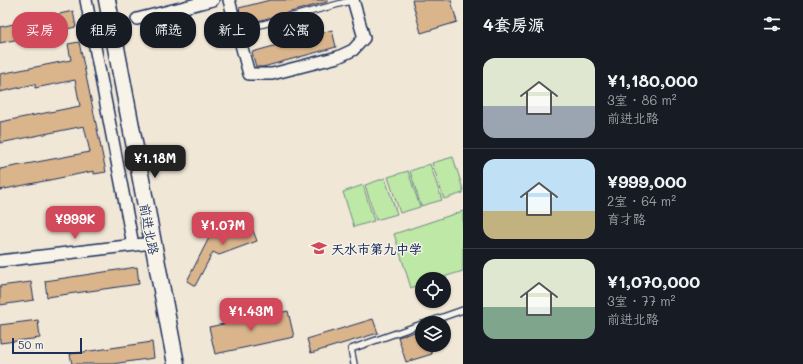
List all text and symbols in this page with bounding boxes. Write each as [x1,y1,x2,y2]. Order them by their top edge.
chip: 买房 [12,12,68,48]
chip: 租房 [76,12,132,48]
chip: 筛选 [140,12,196,48]
chip: 新上 [204,12,260,48]
chip: 公寓 [268,12,324,48]
text: 4套房源 [483,13,545,35]
icon: filters [761,13,783,35]
text: ¥1,180,000 [607,69,698,91]
icon: home [515,74,563,122]
text: 3室 · 86 m² [607,91,677,108]
text: 前进北路 [607,109,659,126]
pin: ¥1.18M [122,145,188,179]
text: ¥1.18M [134,149,176,166]
text: ¥999,000 [607,170,687,192]
icon: home [515,175,563,223]
text: 2室 · 64 m² [607,192,676,209]
street label: 前进北路 [137,202,163,256]
pin: ¥999K [47,206,103,240]
text: ¥999K [55,210,95,227]
text: 育才路 [607,210,646,227]
pin: ¥1.07M [190,212,256,246]
text: ¥1.07M [201,216,245,233]
school or university icon: 天水市第九中学 [310,239,328,257]
place label: 天水市第九中学 [331,240,422,257]
text: ¥1,070,000 [607,270,700,292]
map controls [415,272,451,352]
button: locate [415,272,451,308]
icon: home [515,275,563,323]
text: 3室 · 77 m² [607,292,676,309]
pin: ¥1.43M [218,298,284,332]
text: ¥1.43M [229,302,273,319]
text: 前进北路 [607,310,659,327]
button: layers [415,316,451,352]
scale bar [12,336,82,355]
text: 50 m [18,337,44,352]

